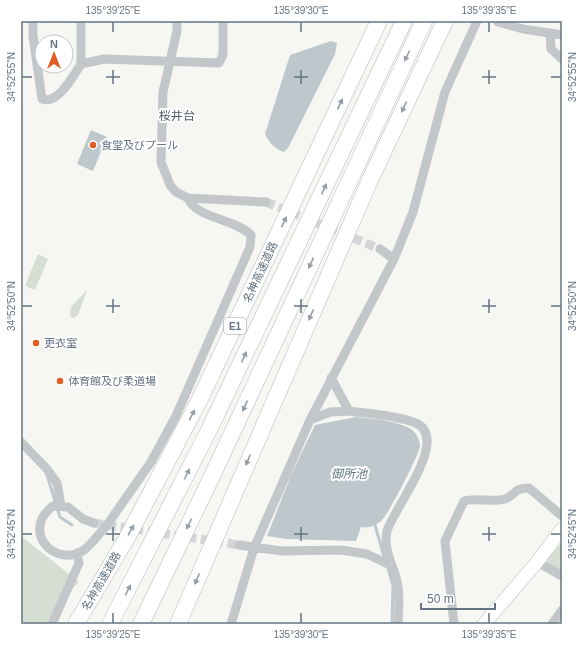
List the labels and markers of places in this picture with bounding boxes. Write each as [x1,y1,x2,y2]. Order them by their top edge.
place label: 食堂及びプール [101,139,178,151]
marker: 食堂及びプール [88,140,98,150]
place label: 更衣室 [44,337,77,349]
marker: 更衣室 [31,338,41,348]
place label: 体育館及び柔道場 [68,375,156,387]
marker: 体育館及び柔道場 [55,376,65,386]

